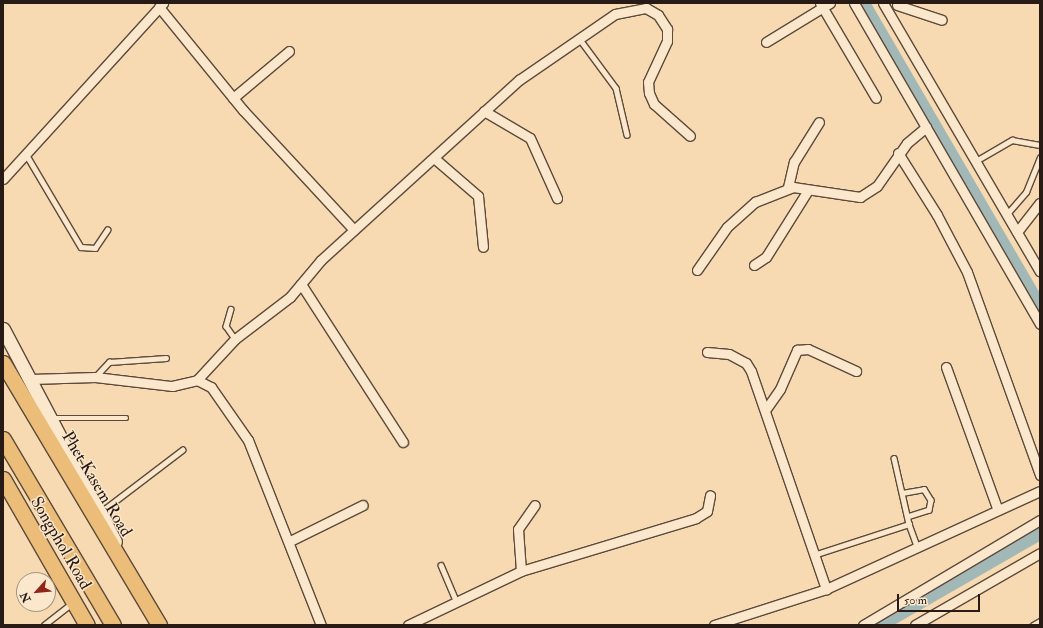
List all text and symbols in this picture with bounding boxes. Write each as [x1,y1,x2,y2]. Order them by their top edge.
street label: Phet Kasem Road [58,428,136,540]
street label: Songphol Road [26,493,96,593]
north arrow [16,572,56,612]
scale bar [899,586,982,612]
text: N [18,590,34,605]
text: 50 m [904,593,927,608]

